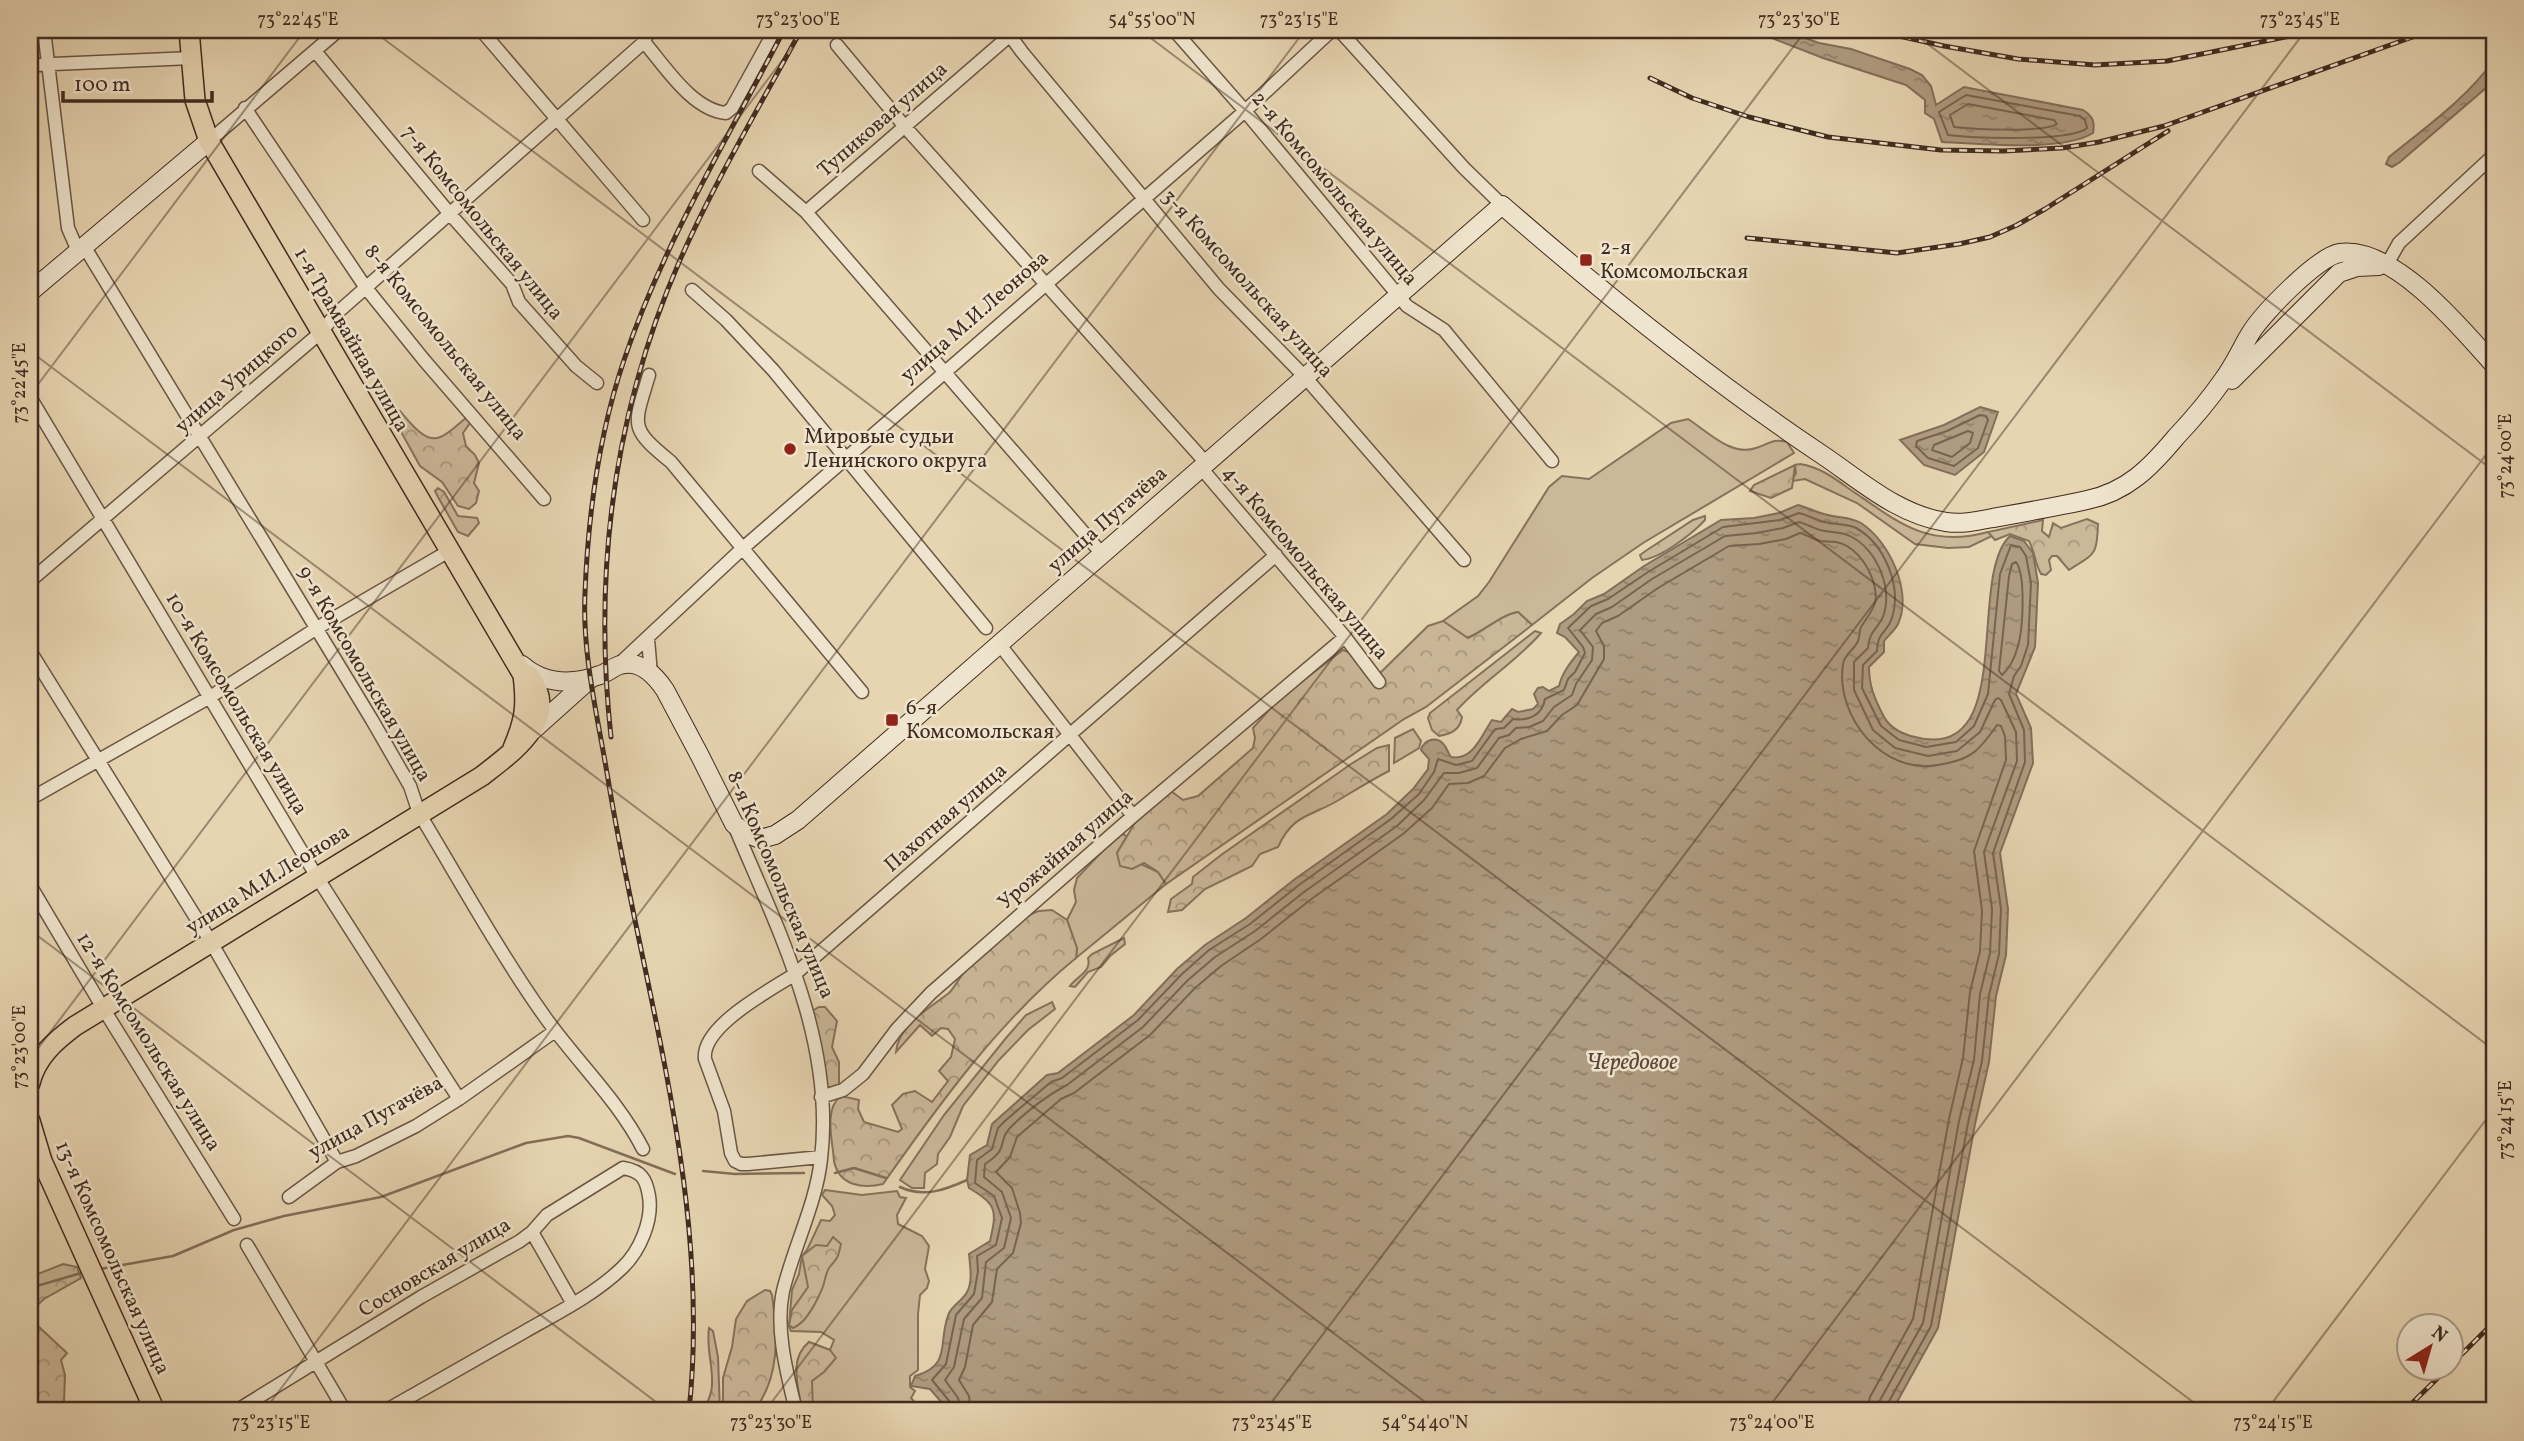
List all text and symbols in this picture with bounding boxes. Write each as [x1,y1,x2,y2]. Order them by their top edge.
text: 73°22'45"E [258,8,339,33]
text: 73°23'00"E [756,8,840,33]
text: 54°55'00"N [1108,8,1196,33]
text: 73°23'15"E [1260,8,1338,33]
text: 73°23'30"E [1758,8,1840,33]
text: 73°23'45"E [2260,8,2340,33]
street label: Тупиковая улица [812,55,954,185]
scale bar [63,60,212,104]
text: 100 m [74,71,131,100]
street label: 2-я Комсомольская улица [1244,86,1424,292]
street label: 7-я Комсомольская улица [394,119,570,327]
street label: 3-я Комсомольская улица [1154,183,1340,385]
place label: 2-я Комсомольская [1600,234,1748,287]
street label: 8-я Комсомольская улица [357,239,533,447]
street label: 1-я Трамвайная улица [286,242,416,438]
street label: улица М.И.Леонова [894,244,1056,390]
marker: 2-я Комсомольская [1578,252,1594,268]
street label: улица Урицкого [169,317,305,441]
text: 73°22'45"E [8,342,33,423]
text: 73°24'00"E [2494,413,2519,499]
place label: Мировые судьи Ленинского округа [804,423,987,476]
marker: Мировые судьи Ленинского округа [782,441,798,457]
street label: улица Пугачёва [1042,460,1174,580]
street label: 4-я Комсомольская улица [1215,460,1395,666]
street label: 9-я Комсомольская улица [290,560,438,788]
street label: 10-я Комсомольская улица [158,587,314,821]
place label: 6-я Комсомольская [906,694,1054,747]
marker: 6-я Комсомольская [884,712,900,728]
street label: Пахотная улица [878,756,1014,880]
street label: 8-я Комсомольская улица [719,767,841,1003]
street label: Урожайная улица [992,783,1140,917]
street label: улица М.И.Леонова [180,818,356,942]
street label: 12-я Комсомольская улица [69,927,227,1157]
text: 73°23'00"E [8,1005,33,1089]
water label: Чередовое [1586,1047,1678,1079]
street label: улица Пугачёва [303,1069,449,1167]
text: 73°24'15"E [2494,1080,2519,1160]
street label: 13-я Комсомольская улица [47,1137,177,1379]
street label: Сосновская улица [353,1211,517,1325]
north arrow [2394,1312,2464,1382]
text: N [2426,1320,2453,1350]
text: 73°23'15"E [232,1411,310,1436]
text: 73°23'30"E [730,1411,812,1436]
text: 73°23'45"E [1232,1411,1312,1436]
text: 54°54'40"N [1382,1411,1468,1436]
text: 73°24'00"E [1729,1411,1815,1436]
text: 73°24'15"E [2233,1411,2313,1436]

